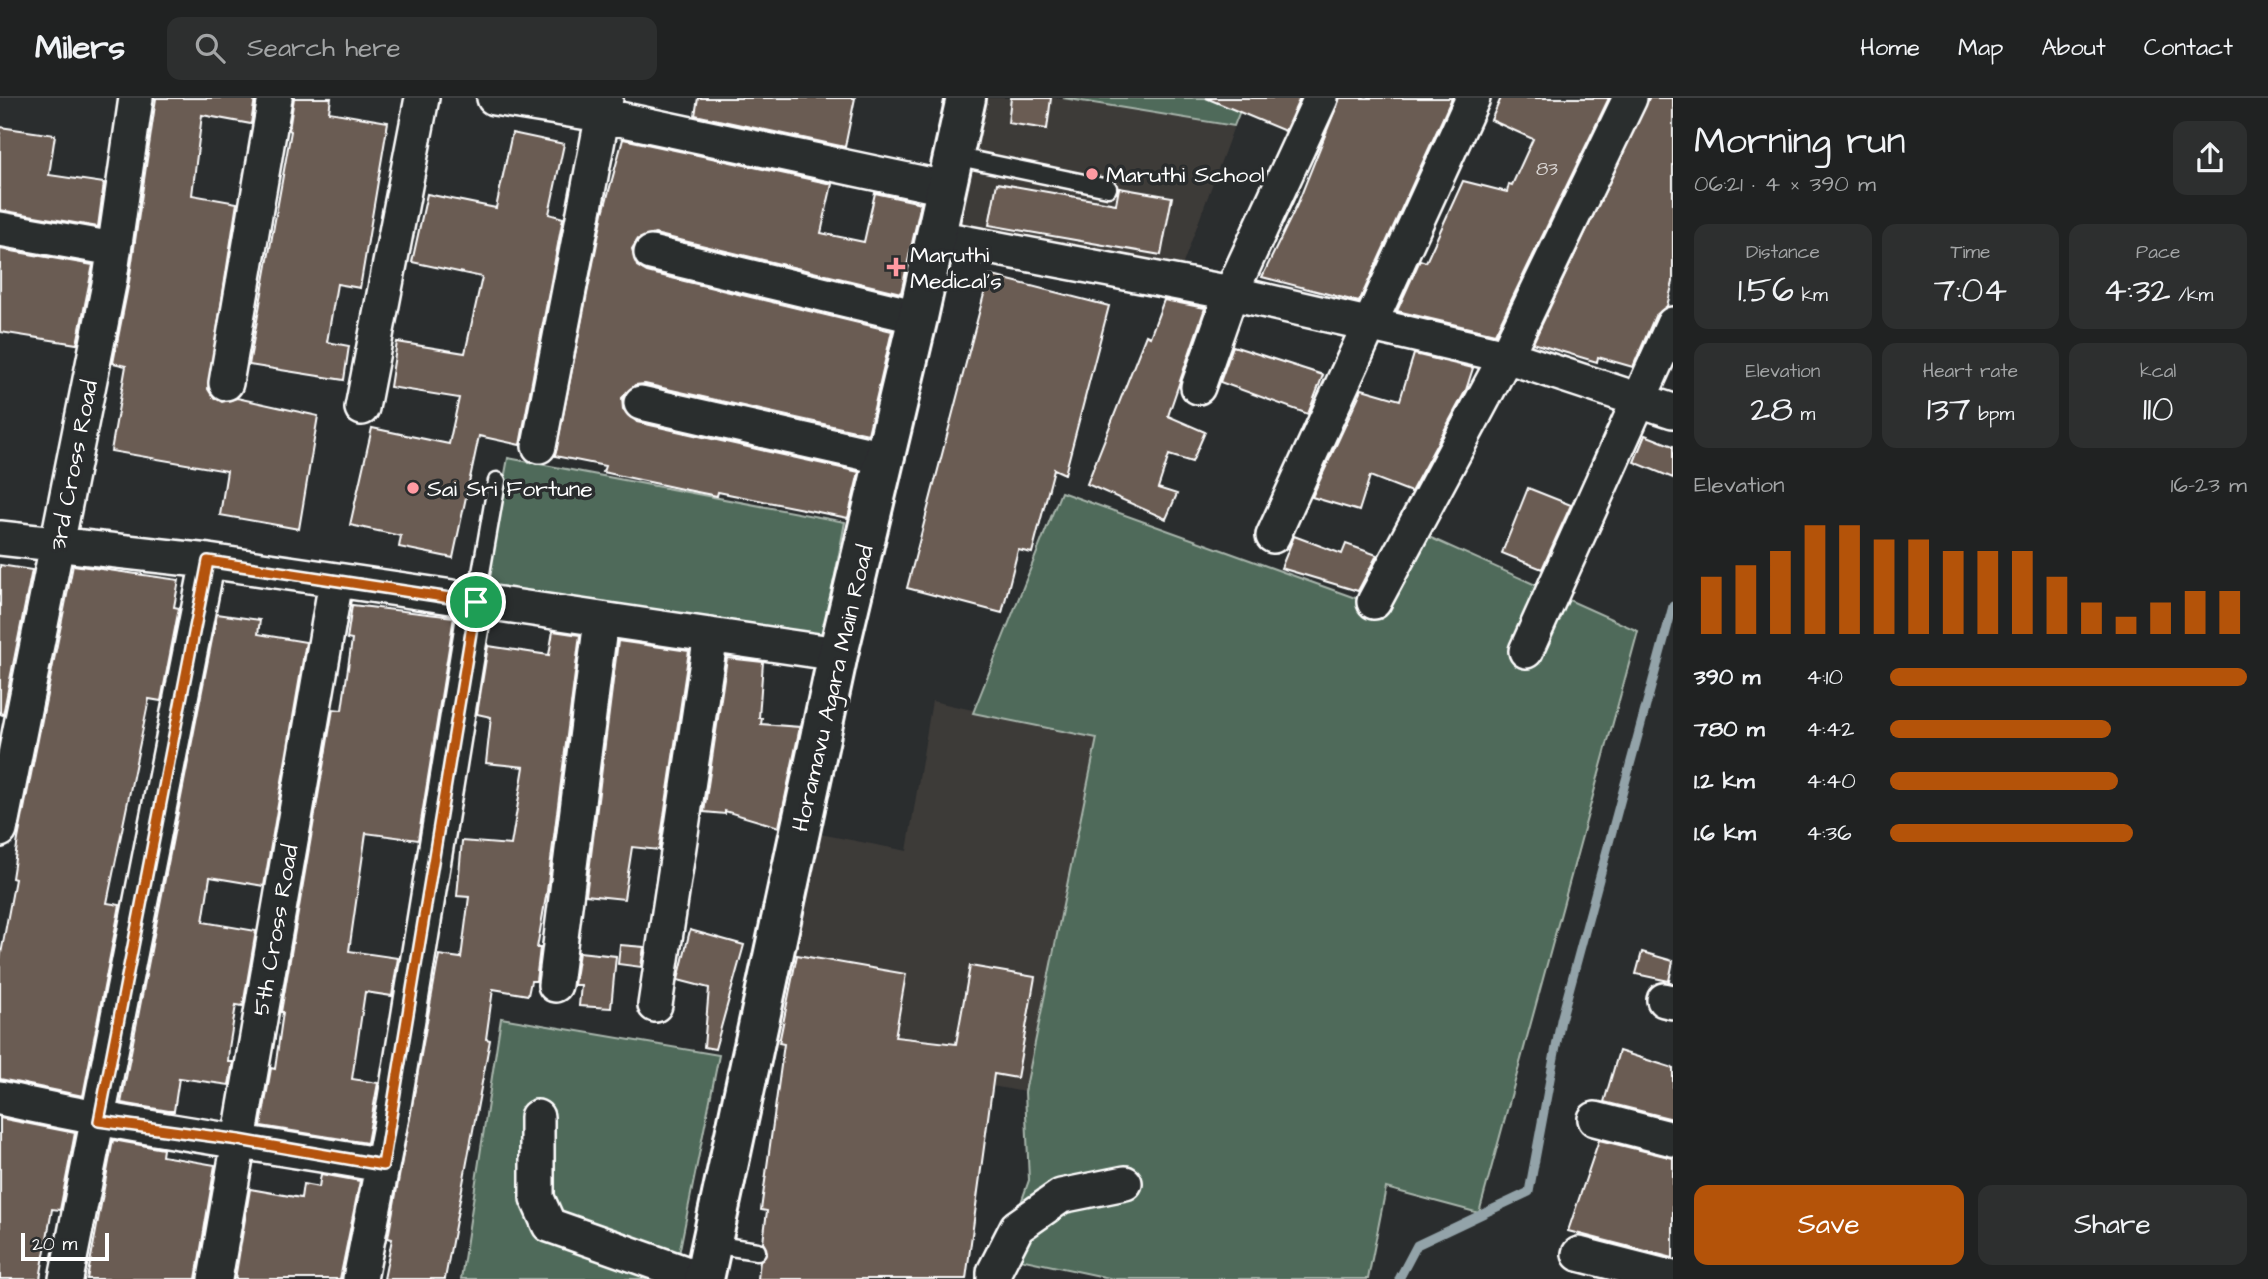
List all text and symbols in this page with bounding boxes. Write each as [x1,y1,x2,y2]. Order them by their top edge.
search box [167,17,657,80]
text: Milers [35,25,125,71]
icon: search [191,29,229,67]
text: Search here [247,30,401,66]
text: Home [1860,31,1920,65]
text: Map [1958,31,2003,65]
text: About [2041,31,2106,65]
text: Contact [2144,31,2233,65]
text: Morning run [1694,116,1906,168]
button: share [2173,121,2247,195]
house number: 83 [1536,156,1558,183]
place label: Maruthi School [1106,159,1265,191]
marker: Maruthi School [1084,166,1100,182]
text: 06:21 · 4 × 390 m [1694,168,1876,200]
place label: Maruthi Medical's [910,239,1002,297]
text: Distance [1746,239,1820,266]
text: Time [1951,239,1990,266]
text: Pace [2136,239,2180,266]
marker: Maruthi Medical's [888,259,904,275]
text: 1.56 [1738,266,1794,315]
text: 7:04 [1934,266,2007,315]
text: 4:32 [2103,266,2171,315]
text: km [1794,282,1828,309]
text: /km [2171,282,2213,309]
text: Elevation [1745,358,1820,385]
text: Heart rate [1923,358,2018,385]
text: kcal [2140,358,2176,385]
street label: 3rd Cross Road [42,377,106,553]
text: 28 [1750,385,1793,434]
text: 137 [1927,385,1971,434]
text: 110 [2143,385,2174,434]
text: m [1793,401,1815,428]
text: bpm [1971,401,2014,428]
text: Elevation [1694,469,1785,501]
text: 16–23 m [2171,469,2247,501]
place label: Sai Sri Fortune [427,473,593,505]
marker: Sai Sri Fortune [405,480,421,496]
street label: Horamavu Agara Main Road [784,542,883,835]
pin [446,572,506,632]
icon: arrive [457,583,495,621]
text: 390 m [1694,661,1760,693]
text: 4:10 [1806,661,1843,693]
text: 780 m [1694,713,1765,745]
text: 4:42 [1806,713,1854,745]
text: 1.2 km [1694,765,1755,797]
text: 4:40 [1806,765,1856,797]
text: 1.6 km [1694,817,1756,849]
text: 4:36 [1806,817,1852,849]
street label: 5th Cross Road [245,842,307,1018]
button: Save [1694,1185,1964,1265]
button: Share [1978,1185,2247,1265]
scale bar [21,1230,108,1262]
text: 20 m [32,1231,77,1258]

